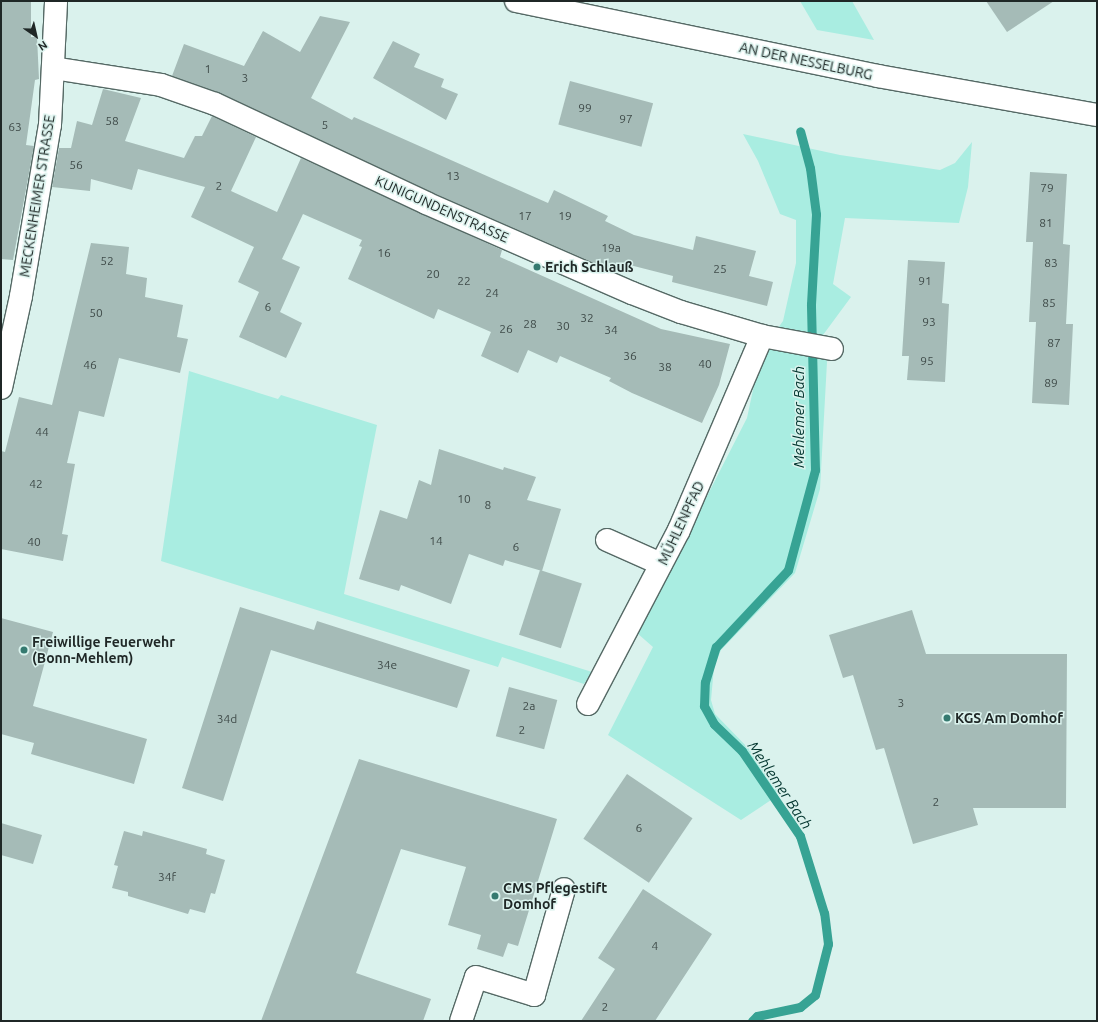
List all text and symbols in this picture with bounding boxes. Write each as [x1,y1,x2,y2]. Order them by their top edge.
north arrow [16,16,56,56]
text: N [36,39,49,53]
street label: AN DER NESSELBURG [738,39,874,83]
house number: 1 [205,62,211,76]
house number: 3 [242,71,248,85]
house number: 99 [578,101,592,115]
house number: 97 [619,112,633,126]
street label: MECKENHEIMER STRASSE [16,114,58,278]
house number: 58 [105,114,119,128]
house number: 5 [322,118,328,132]
house number: 63 [8,120,22,134]
house number: 56 [69,158,83,172]
house number: 13 [446,169,460,183]
street label: KUNIGUNDENSTRASSE [373,172,511,246]
house number: 2 [216,179,222,193]
house number: 79 [1040,181,1054,195]
house number: 17 [518,209,532,223]
house number: 19 [558,209,572,223]
house number: 81 [1039,216,1053,230]
house number: 19a [601,241,621,255]
house number: 16 [377,246,391,260]
house number: 52 [100,254,114,268]
house number: 83 [1044,256,1058,270]
place label: Erich Schlauß [545,259,634,275]
marker: Erich Schlauß [532,262,542,272]
house number: 25 [713,262,727,276]
house number: 20 [426,267,440,281]
house number: 22 [457,274,471,288]
house number: 91 [918,274,932,288]
house number: 24 [485,286,499,300]
house number: 85 [1042,296,1056,310]
house number: 6 [265,300,271,314]
house number: 50 [89,306,103,320]
house number: 32 [580,311,594,325]
house number: 93 [922,315,936,329]
house number: 28 [523,317,537,331]
house number: 30 [556,319,570,333]
house number: 26 [499,322,513,336]
house number: 34 [604,323,618,337]
house number: 87 [1047,336,1061,350]
house number: 36 [623,349,637,363]
house number: 95 [920,354,934,368]
house number: 40 [698,357,712,371]
house number: 46 [83,358,97,372]
house number: 38 [658,360,672,374]
water label: Mehlemer Bach [790,366,808,468]
house number: 89 [1044,376,1058,390]
house number: 44 [35,425,49,439]
house number: 42 [29,477,43,491]
street label: MÜHLENPFAD [654,478,708,568]
house number: 10 [457,492,471,506]
house number: 8 [485,498,491,512]
house number: 14 [429,534,443,548]
house number: 40 [27,535,41,549]
house number: 6 [513,540,519,554]
place label: Freiwillige Feuerwehr (Bonn-Mehlem) [32,634,175,666]
marker: Freiwillige Feuerwehr (Bonn-Mehlem) [19,645,29,655]
house number: 34e [377,658,397,672]
house number: 3 [898,696,904,710]
house number: 2a [523,699,535,713]
place label: KGS Am Domhof [955,710,1063,726]
house number: 34d [217,712,237,726]
marker: KGS Am Domhof [942,713,952,723]
house number: 2 [519,723,525,737]
water label: Mehlemer Bach [744,738,816,832]
house number: 2 [933,795,939,809]
house number: 6 [636,821,642,835]
house number: 34f [158,870,176,884]
place label: CMS Pflegestift Domhof [503,880,607,912]
marker: CMS Pflegestift Domhof [490,891,500,901]
house number: 4 [652,939,658,953]
house number: 2 [602,1000,608,1014]

